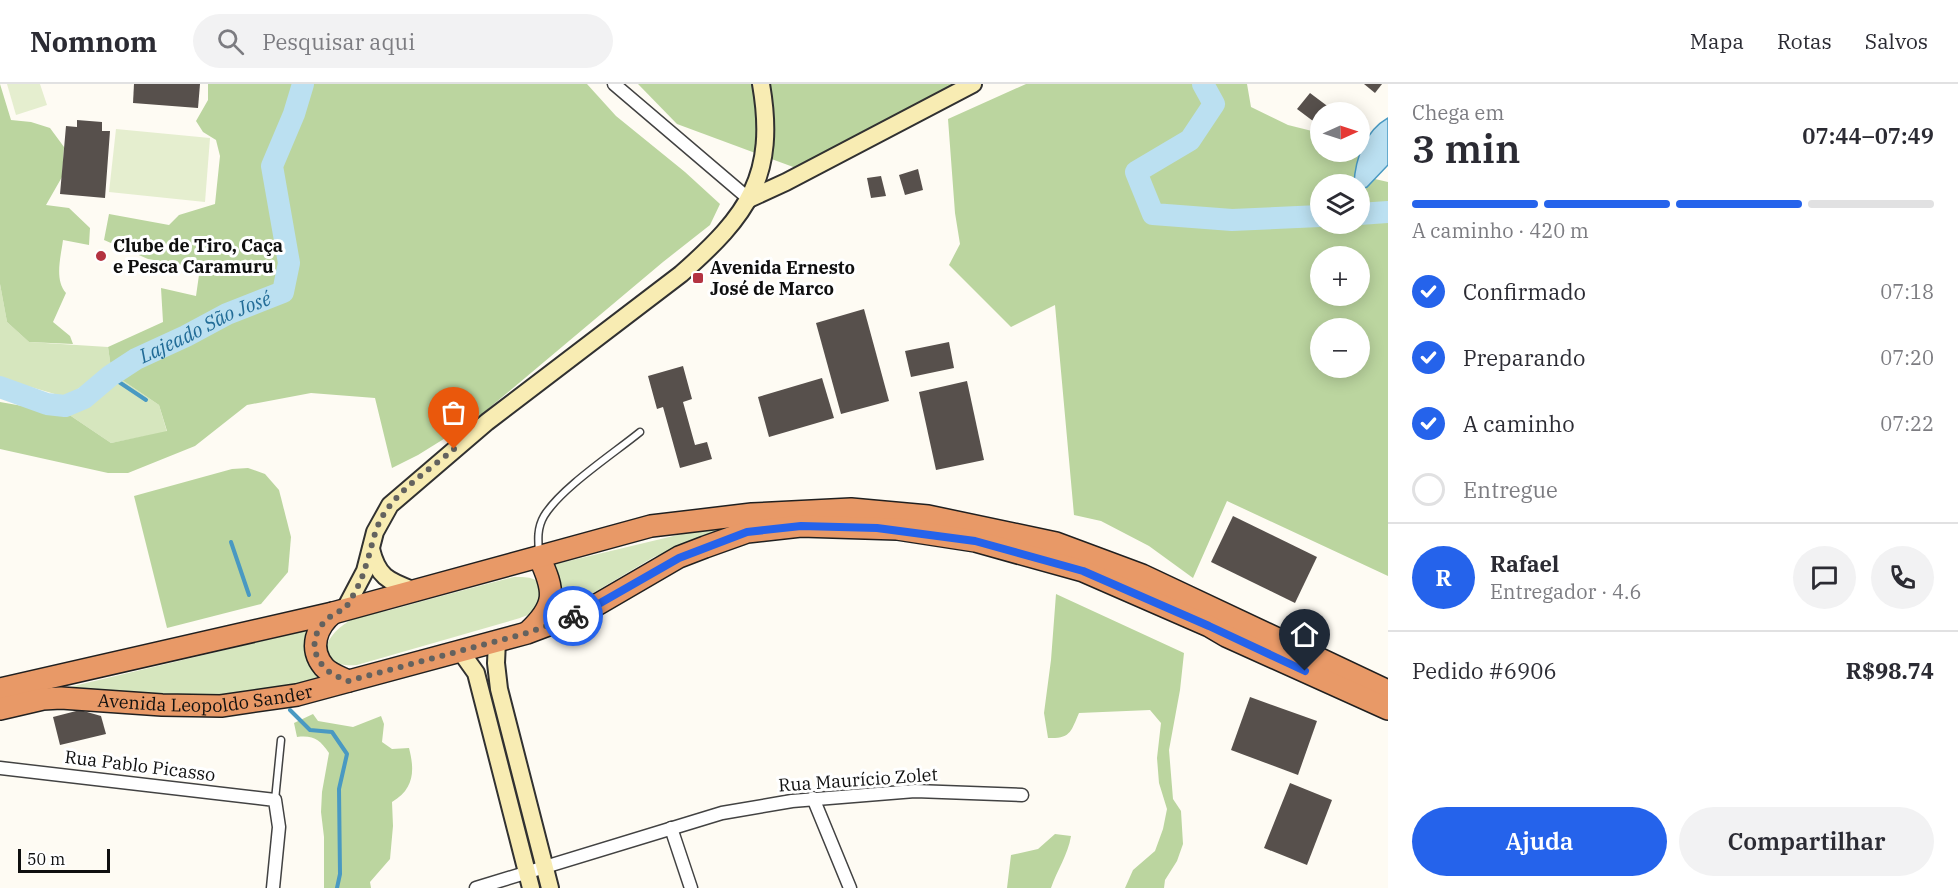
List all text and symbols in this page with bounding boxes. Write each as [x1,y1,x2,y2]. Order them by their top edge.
search box [193,14,613,68]
text: Nomnom [30,23,157,60]
icon: search [214,25,247,58]
text: Pesquisar aqui [262,27,415,56]
text: Mapa [1690,27,1744,55]
text: Rotas [1777,27,1832,55]
text: Salvos [1865,27,1928,55]
text: Chega em [1412,99,1504,126]
north arrow [1310,102,1370,162]
map controls [1310,102,1370,378]
text: 07:44–07:49 [1802,121,1934,150]
text: 3 min [1412,123,1520,174]
button: layers [1310,174,1370,234]
text: A caminho · 420 m [1412,217,1589,244]
place label: Clube de Tiro, Caça e Pesca Caramuru [113,234,283,278]
button: + [1310,246,1370,306]
marker: Clube de Tiro, Caça e Pesca Caramuru [94,249,108,263]
place label: Avenida Ernesto José de Marco [710,256,855,300]
marker: Avenida Ernesto José de Marco [691,271,705,285]
icon: check [1412,275,1445,308]
text: Confirmado [1463,277,1586,306]
text: 07:18 [1880,278,1934,305]
water label: Lajeado São José [134,284,276,369]
button: − [1310,318,1370,378]
icon: check [1412,341,1445,374]
text: Preparando [1463,343,1585,372]
text: 07:20 [1880,344,1934,371]
pin [428,387,479,449]
icon: bag [437,396,470,429]
icon: check [1412,407,1445,440]
text: A caminho [1463,409,1575,438]
text: 07:22 [1880,410,1934,437]
text: Entregue [1463,475,1558,504]
button: chat [1793,546,1856,609]
button: phone [1871,546,1934,609]
text: Rafael [1490,549,1559,578]
text: R [1435,563,1452,592]
text: Entregador · 4.6 [1490,578,1641,605]
courier [543,586,603,646]
icon: bike [557,600,590,633]
pin [1279,609,1330,671]
icon: home [1288,618,1321,651]
text: Pedido #6906 [1412,656,1557,685]
text: R$98.74 [1846,656,1934,685]
street label: Avenida Leopoldo Sander [97,679,315,717]
street label: Rua Pablo Picasso [63,745,217,786]
street label: Rua Maurício Zolet [778,762,938,797]
button: Ajuda [1412,807,1667,876]
button: Compartilhar [1679,807,1934,876]
scale bar [18,846,110,874]
text: 50 m [27,849,65,869]

